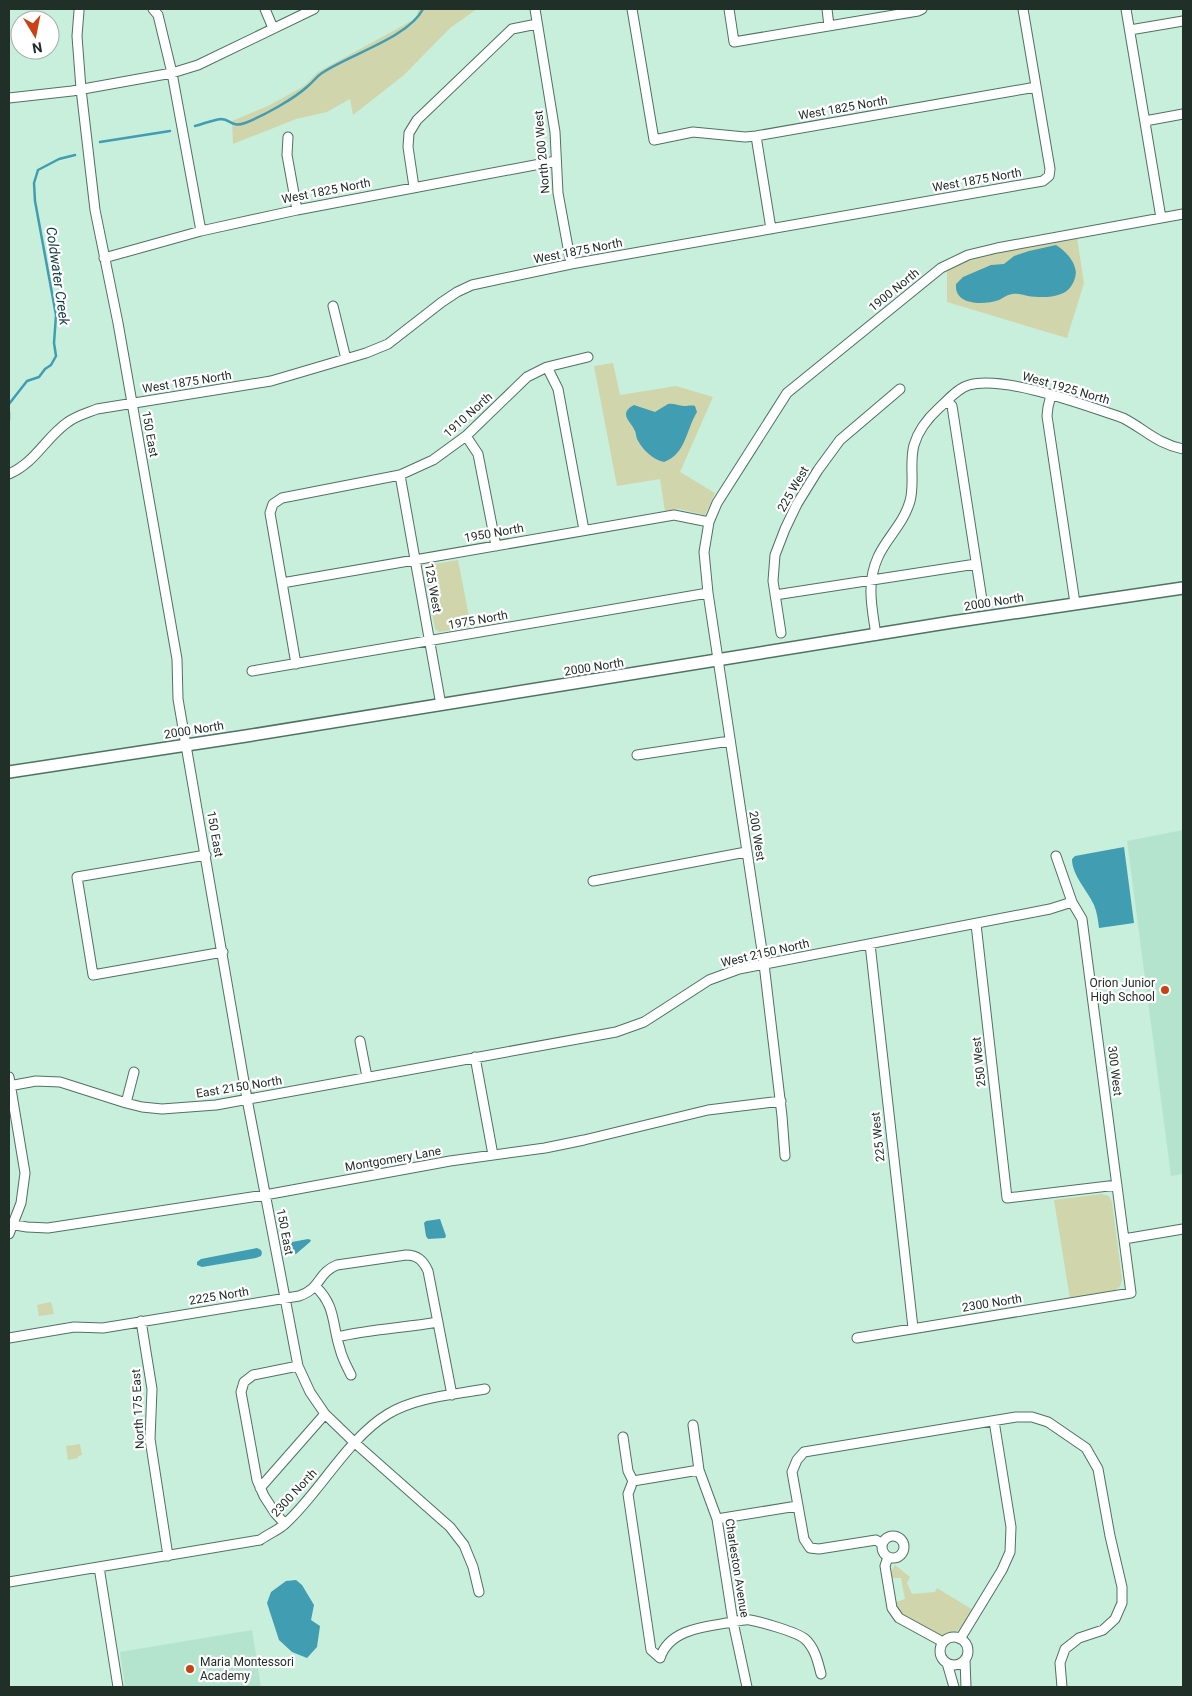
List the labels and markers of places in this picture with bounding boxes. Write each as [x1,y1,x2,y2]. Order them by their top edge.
place label: Orion Junior High School [1090,976,1155,1004]
marker: Orion Junior High School [1159,984,1171,996]
place label: Maria Montessori Academy [200,1655,294,1683]
marker: Maria Montessori Academy [184,1663,196,1675]

